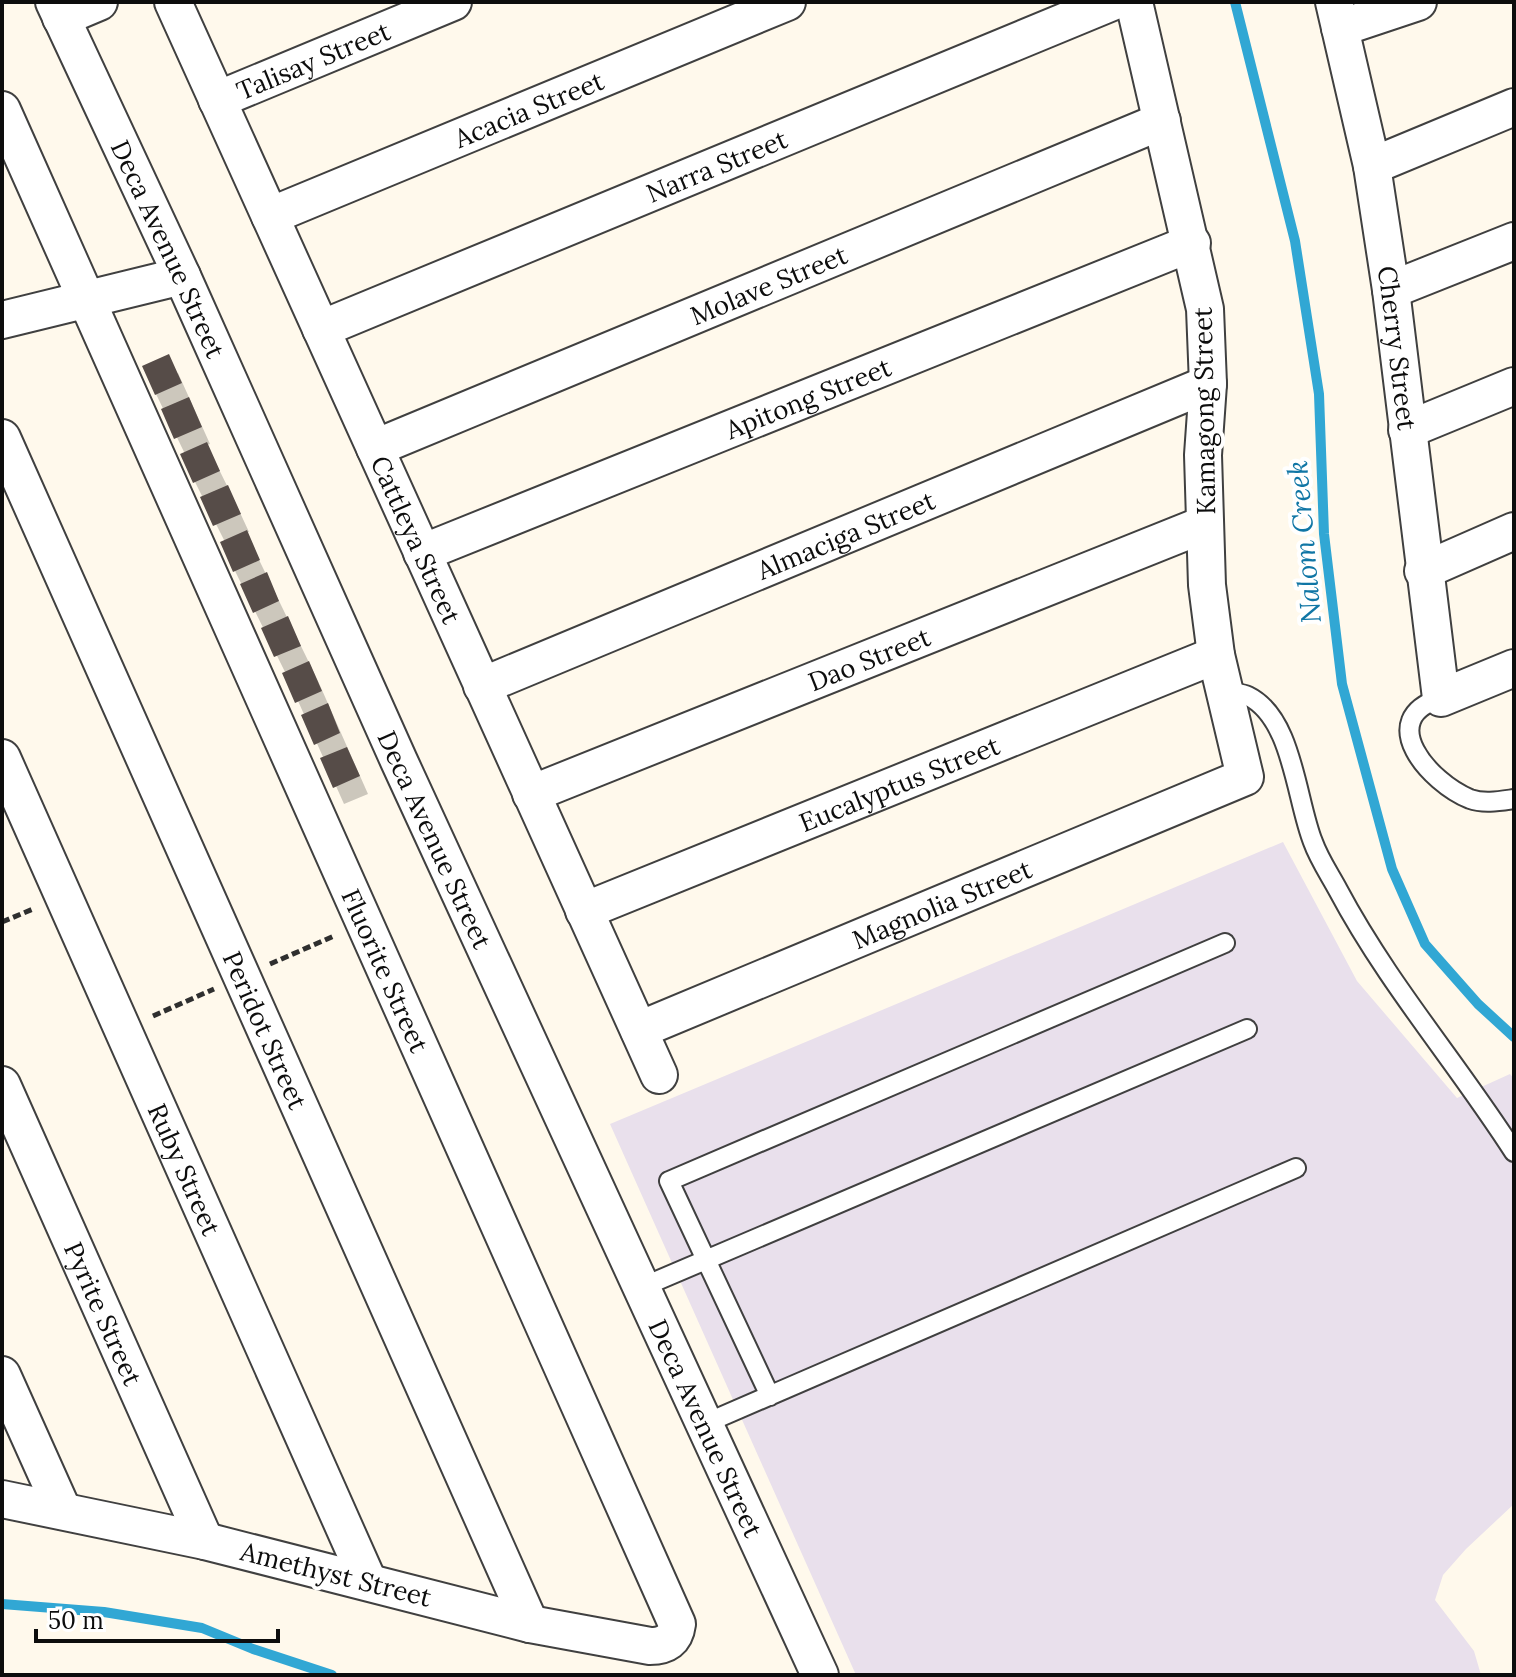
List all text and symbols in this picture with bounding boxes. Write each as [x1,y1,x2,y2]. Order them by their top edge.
street label: Talisay Street [231,14,395,107]
street label: Acacia Street [448,63,608,155]
street label: Narra Street [641,122,792,209]
street label: Deca Avenue Street [104,134,233,363]
street label: Molave Street [685,237,852,332]
street label: Cherry Street [1371,263,1425,432]
street label: Kamagong Street [1186,307,1222,515]
street label: Apitong Street [719,350,896,446]
street label: Cattleya Street [364,450,469,629]
water label: Nalom Creek [1279,459,1329,625]
street label: Almaciga Street [751,483,940,587]
street label: Dao Street [803,619,935,698]
street label: Deca Avenue Street [371,725,499,954]
street label: Eucalyptus Street [794,728,1004,839]
street label: Magnolia Street [847,852,1036,956]
street label: Fluorite Street [335,883,436,1057]
street label: Peridot Street [216,946,315,1114]
street label: Ruby Street [141,1098,229,1240]
street label: Pyrite Street [57,1237,150,1390]
street label: Deca Avenue Street [642,1314,771,1542]
street label: Amethyst Street [236,1534,435,1614]
scale bar [36,1593,278,1643]
text: 50 m [48,1605,104,1636]

